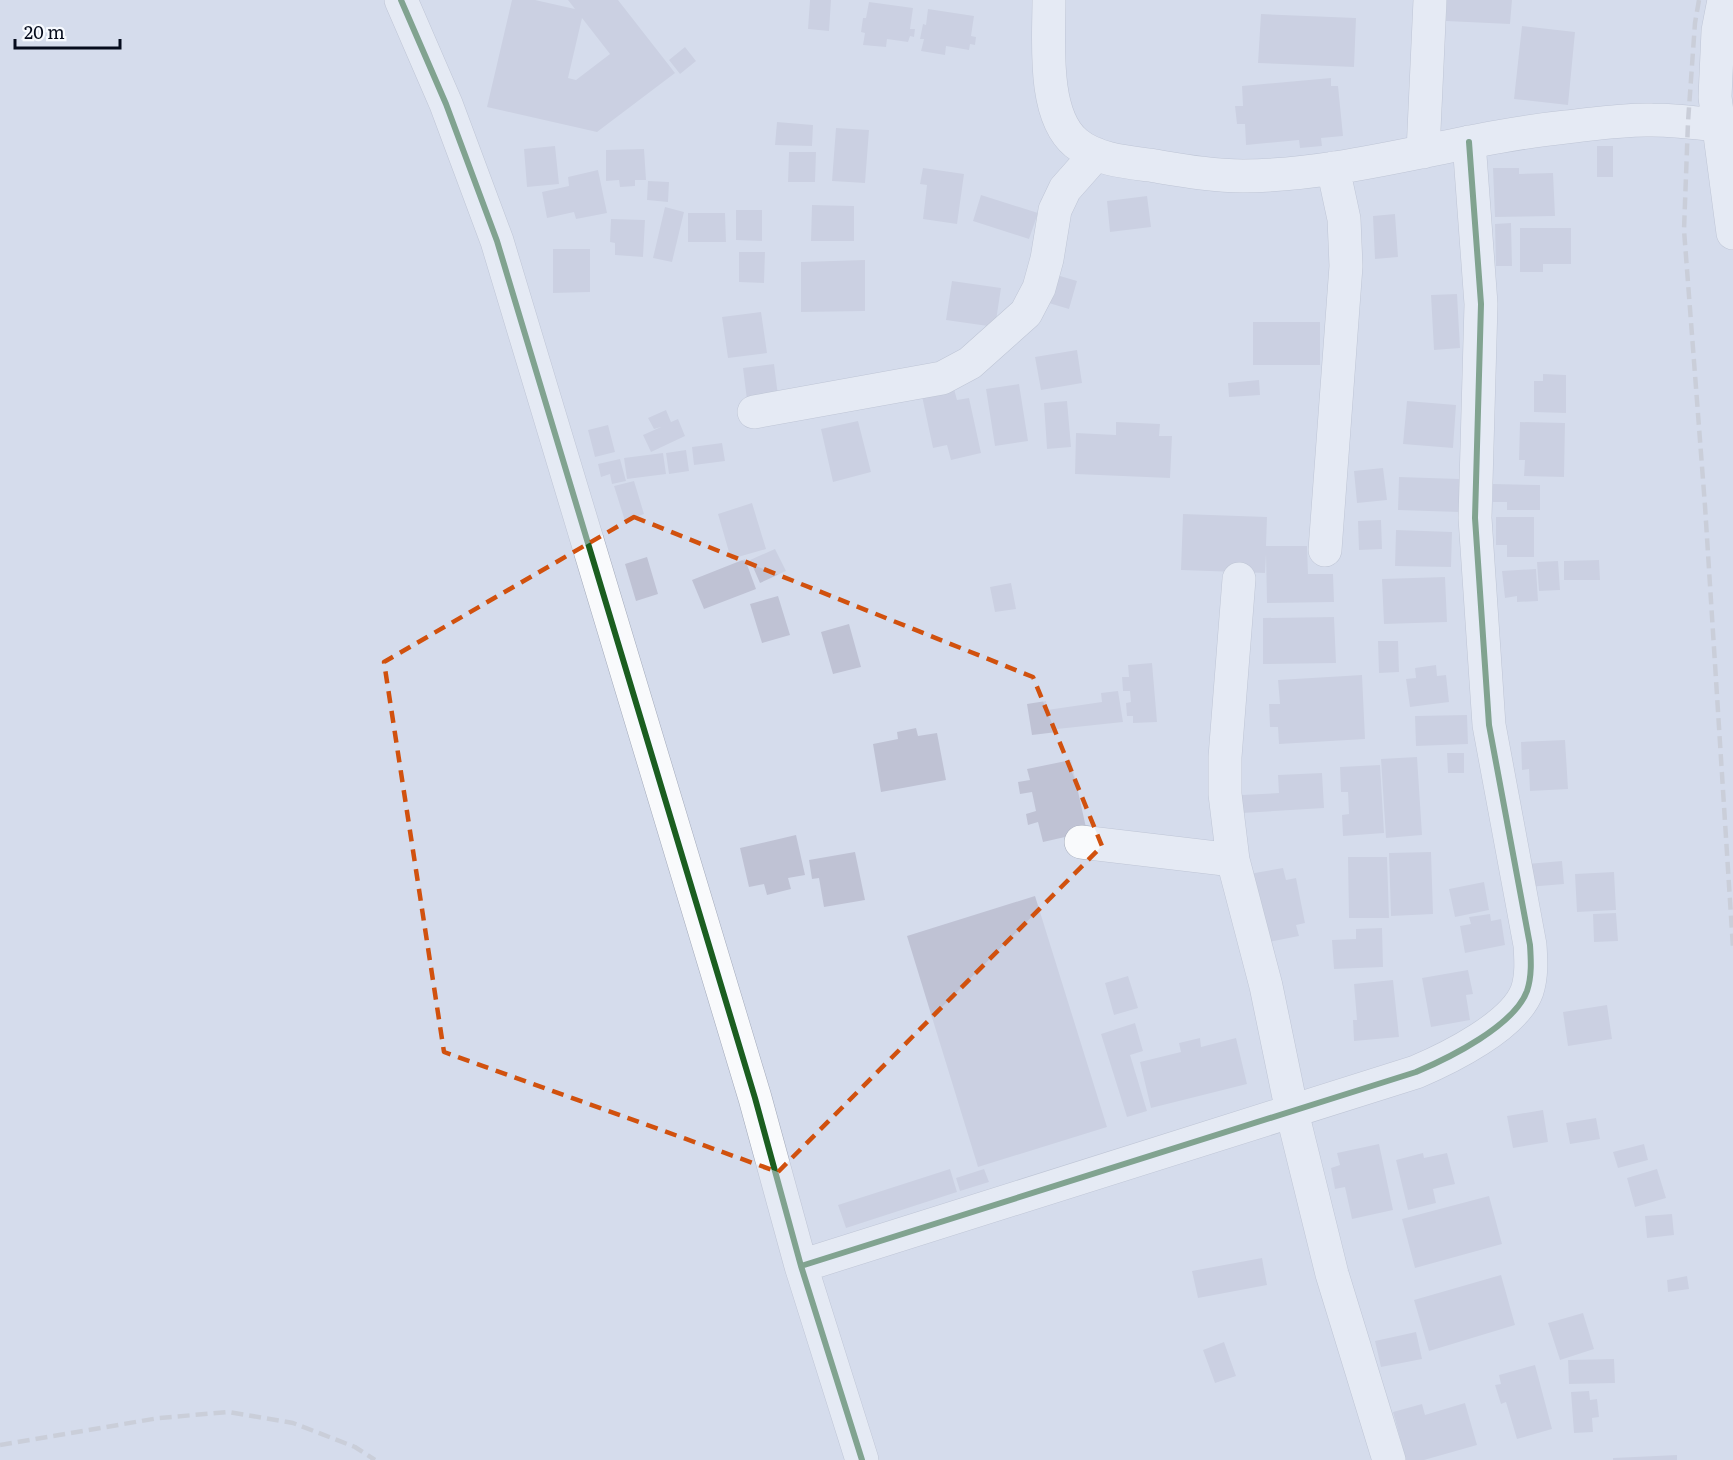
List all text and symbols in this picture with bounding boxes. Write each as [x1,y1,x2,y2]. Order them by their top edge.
scale bar [15,12,120,50]
text: 20 m [24,18,65,45]

